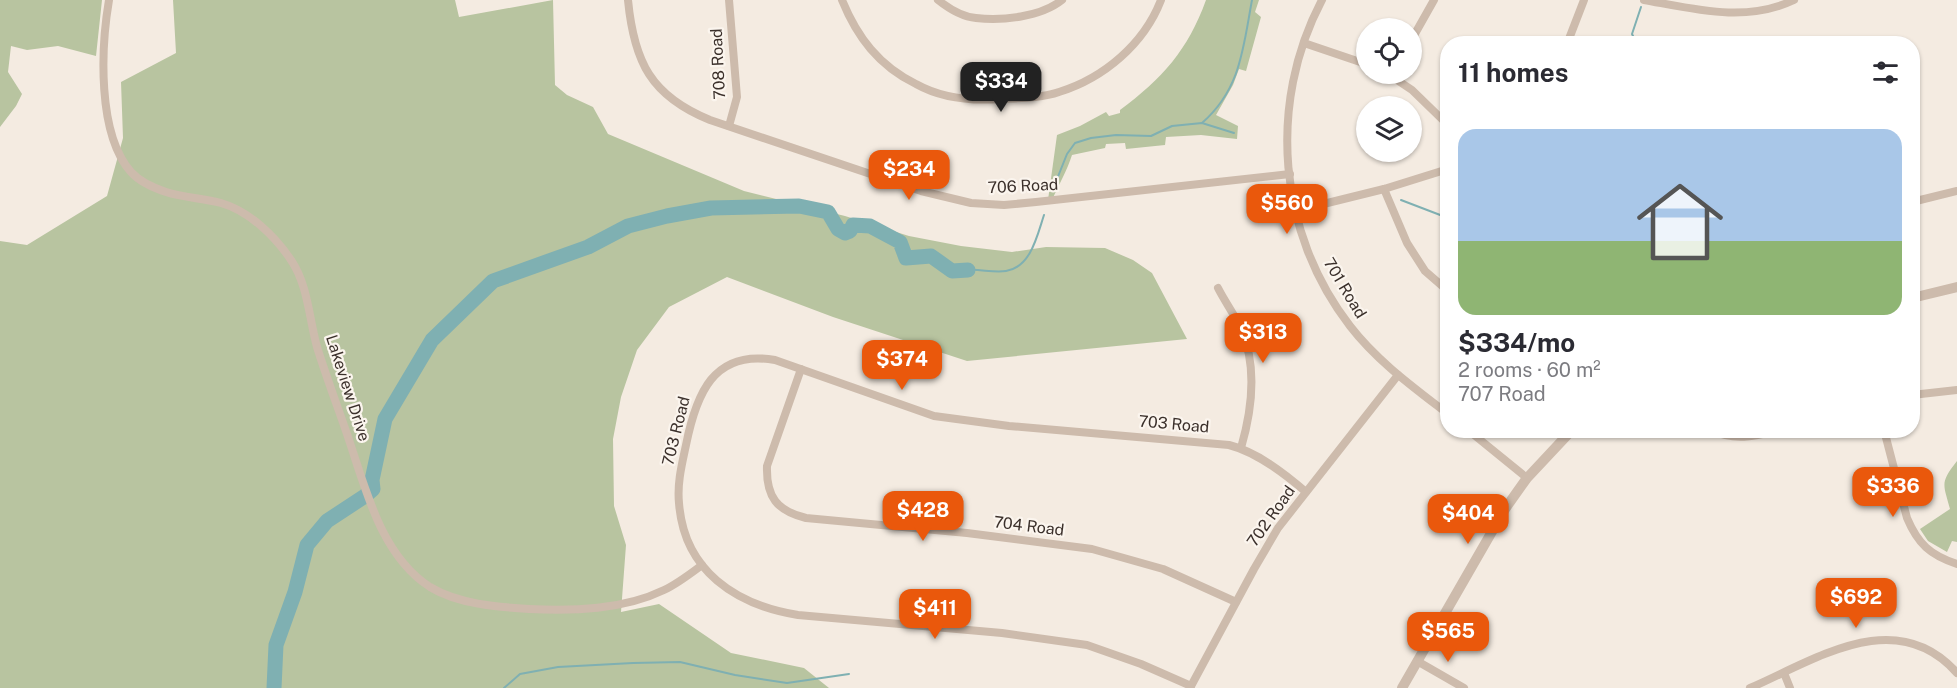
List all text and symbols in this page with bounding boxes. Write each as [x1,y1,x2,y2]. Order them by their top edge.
map controls [1356,18,1422,162]
button: locate [1356,18,1422,84]
street label: 708 Road [707,28,729,100]
icon: filters [1869,56,1902,89]
text: 11 homes [1458,57,1568,88]
pin: $334 [965,62,1037,113]
text: $334 [974,69,1028,93]
button: layers [1356,96,1422,162]
pin: $234 [873,150,945,201]
text: $234 [883,157,935,181]
icon: home [1626,168,1734,276]
street label: 706 Road [987,175,1059,197]
pin: $560 [1251,184,1323,235]
text: $560 [1260,191,1314,215]
street label: 701 Road [1320,254,1370,322]
pin: $313 [1227,313,1299,364]
text: $313 [1239,320,1287,344]
text: $334/mo [1458,327,1575,358]
street label: Lakeview Drive [322,332,374,444]
pin: $374 [866,340,938,391]
text: $374 [876,347,928,371]
text: 2 rooms · 60 m² [1458,358,1601,382]
text: 707 Road [1458,382,1546,406]
street label: 703 Road [658,394,694,468]
street label: 703 Road [1138,411,1210,437]
pin: $336 [1857,467,1929,518]
text: $336 [1866,474,1920,498]
street label: 702 Road [1243,482,1299,550]
pin: $428 [887,491,959,542]
pin: $404 [1432,494,1504,545]
text: $428 [897,498,949,522]
text: $404 [1442,501,1494,525]
street label: 704 Road [993,512,1065,540]
pin: $692 [1820,578,1892,629]
text: $692 [1830,585,1882,609]
pin: $411 [899,589,971,640]
text: $411 [913,596,957,620]
pin: $565 [1412,612,1484,663]
text: $565 [1421,619,1475,643]

